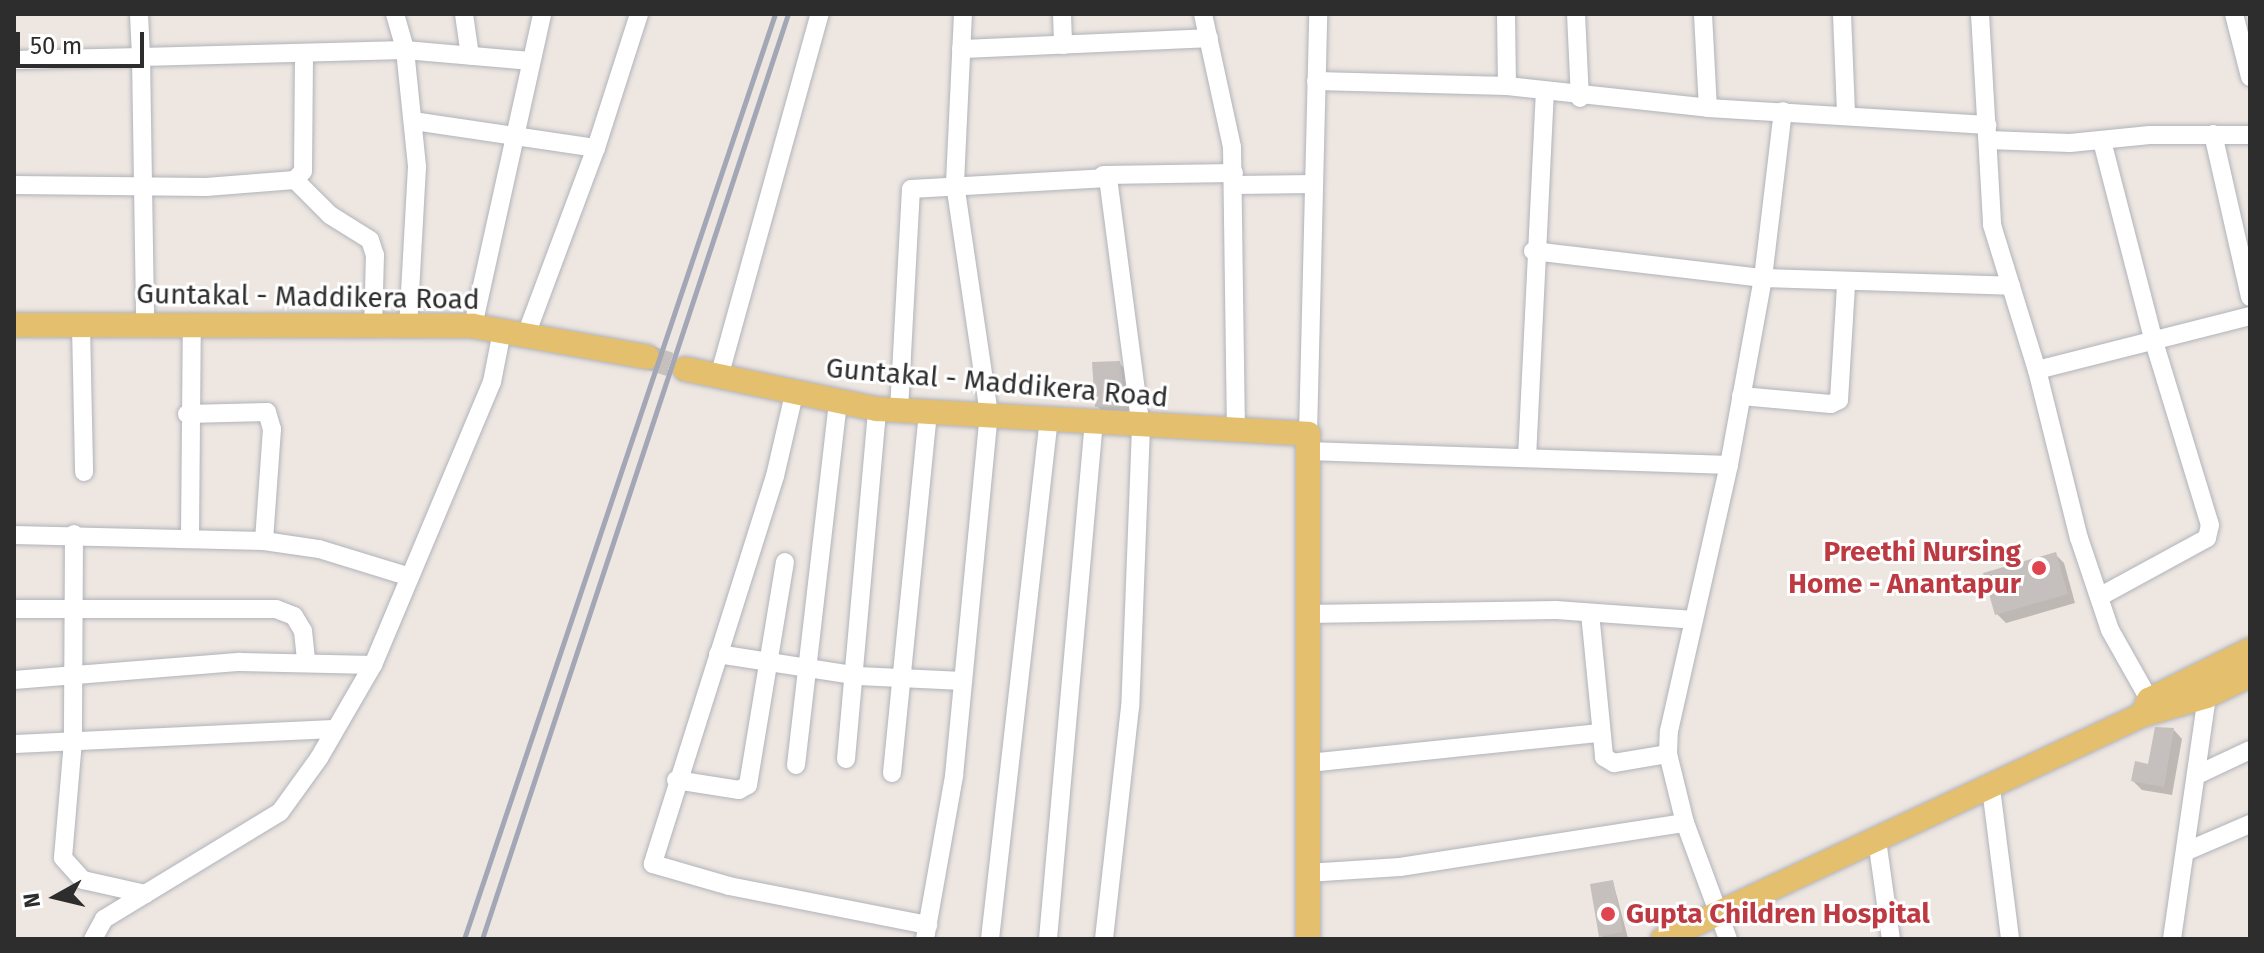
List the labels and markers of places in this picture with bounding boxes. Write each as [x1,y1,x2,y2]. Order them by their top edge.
place label: Preethi Nursing Home - Anantapur [1788,535,2021,601]
marker: Preethi Nursing Home - Anantapur [2028,557,2050,579]
place label: Gupta Children Hospital [1626,897,1930,931]
marker: Gupta Children Hospital [1597,903,1619,925]

